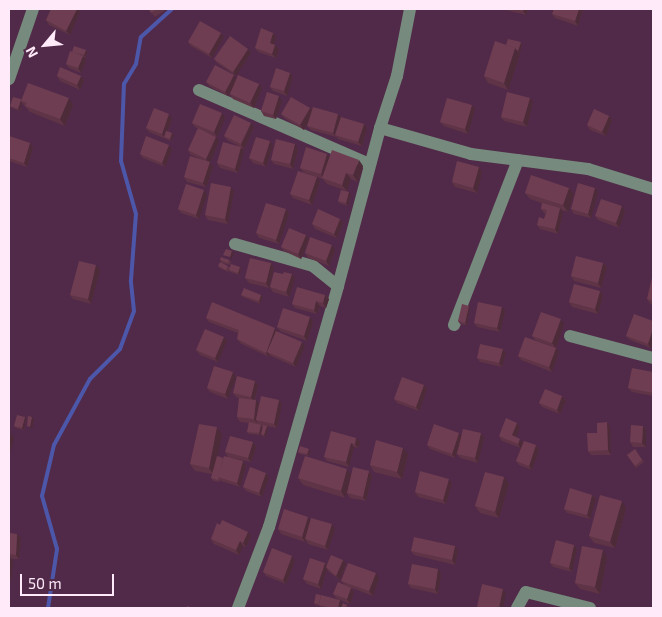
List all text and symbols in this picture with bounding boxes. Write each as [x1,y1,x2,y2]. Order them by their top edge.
north arrow [20,20,70,70]
text: N [21,44,41,61]
scale bar [22,564,116,596]
text: 50 m [28,574,62,592]

